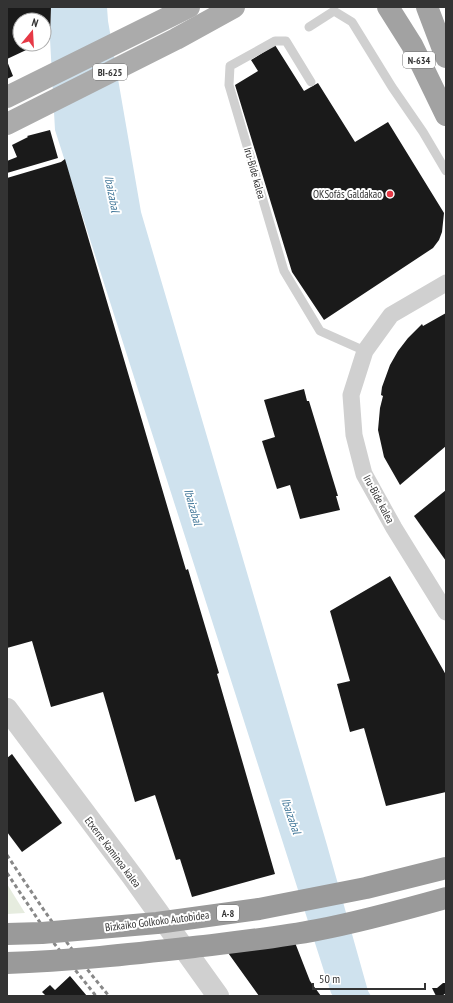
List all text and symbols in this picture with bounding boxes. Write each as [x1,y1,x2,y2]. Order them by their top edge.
north arrow [12,12,52,52]
text: N [30,15,40,30]
road number: N-634 [403,52,435,68]
road number: BI-625 [93,64,127,80]
street label: Iru-Bide kalea [241,146,269,200]
water label: Ibaizabal [102,174,124,215]
place label: OKSofás Galdakao [313,187,382,201]
marker: OKSofás Galdakao [385,189,395,199]
street label: Iru-Bide kalea [360,472,398,526]
water label: Ibaizabal [181,487,206,528]
water label: Ibaizabal [278,796,305,837]
street label: Etxerre Kaminoa kalea [82,814,144,890]
road number: A-8 [217,905,239,921]
street label: Bizkaiko Golkoko Autobidea [104,908,210,934]
scale bar [313,965,425,991]
text: 50 m [319,971,340,986]

